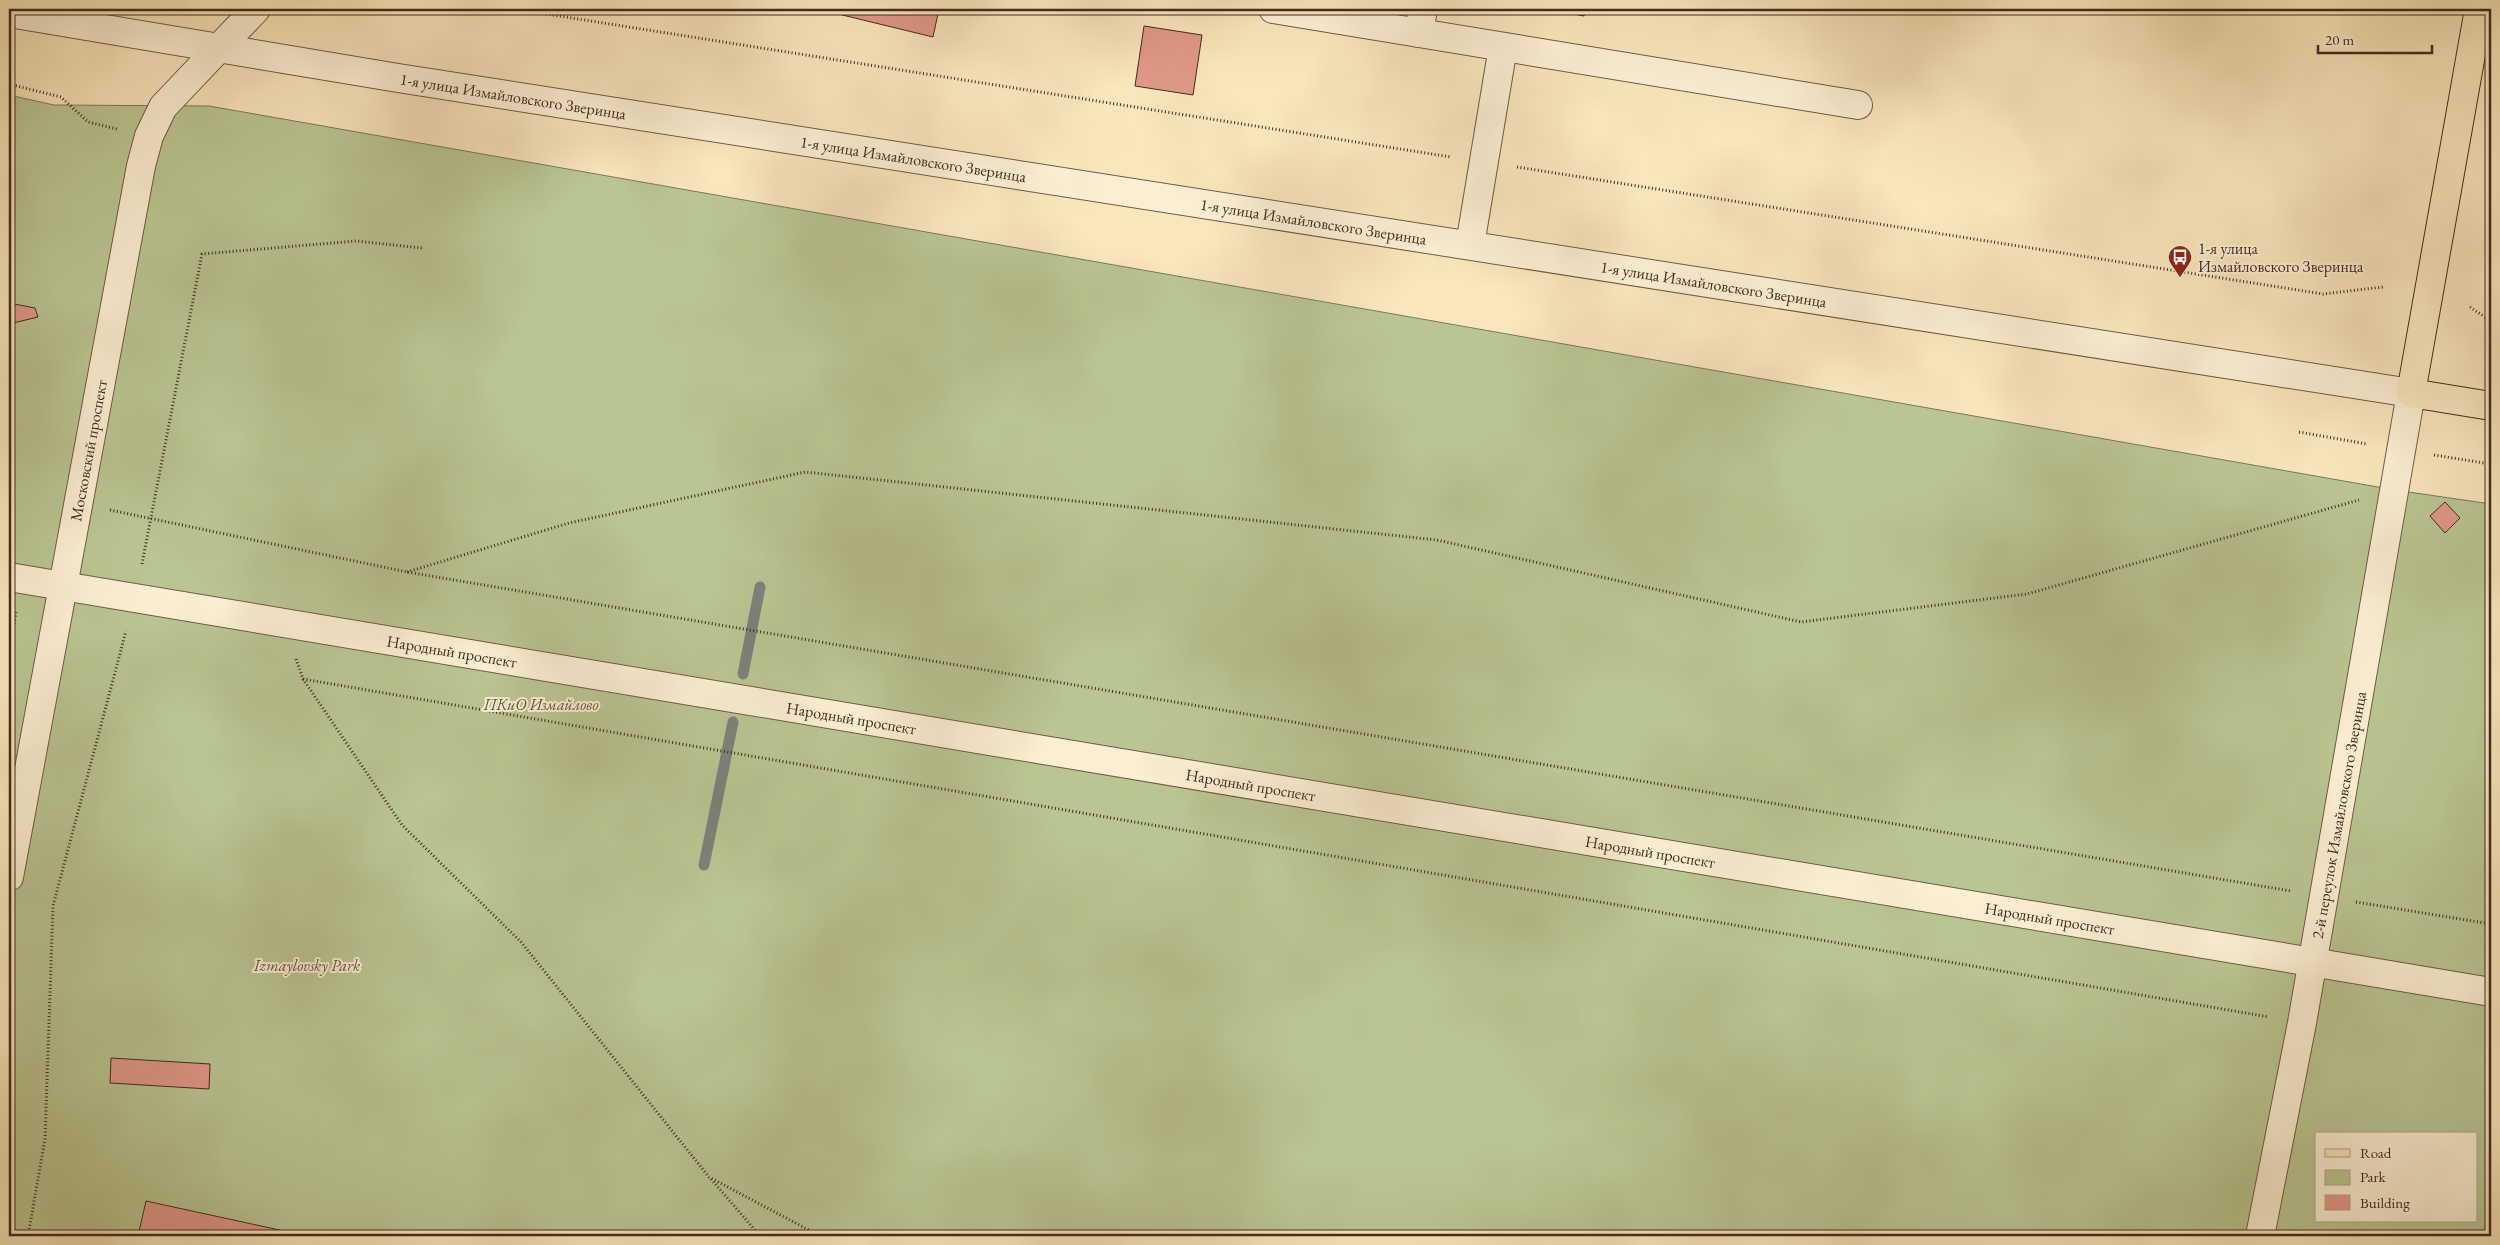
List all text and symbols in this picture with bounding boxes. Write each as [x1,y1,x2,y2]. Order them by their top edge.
scale bar [2318,22,2431,54]
text: 20 m [2325,30,2354,49]
street label: 1-я улица Измайловского Зверинца [399,68,628,124]
street label: 1-я улица Измайловского Зверинца [799,131,1028,187]
street label: 1-я улица Измайловского Зверинца [1199,193,1429,249]
place label: 1-я улица Измайловского Зверинца [2198,238,2364,277]
bus stop icon: 1-я улица Измайловского Зверинца [2167,244,2193,278]
street label: 1-я улица Измайловского Зверинца [1599,256,1829,312]
street label: Московский проспект [65,377,112,523]
street label: Народный проспект [385,630,519,672]
street label: 2-й переулок Измайловского Зверинца [2307,689,2371,940]
park label: ПКиО Измайлово [483,694,598,715]
street label: Народный проспект [785,697,918,739]
street label: Народный проспект [1184,763,1318,806]
street label: Народный проспект [1584,830,1717,873]
street label: Народный проспект [1983,897,2117,939]
park label: Izmaylovsky Park [253,955,361,976]
legend [2315,1132,2478,1222]
text: Road [2360,1143,2392,1162]
text: Park [2360,1167,2387,1186]
text: Building [2360,1193,2410,1212]

